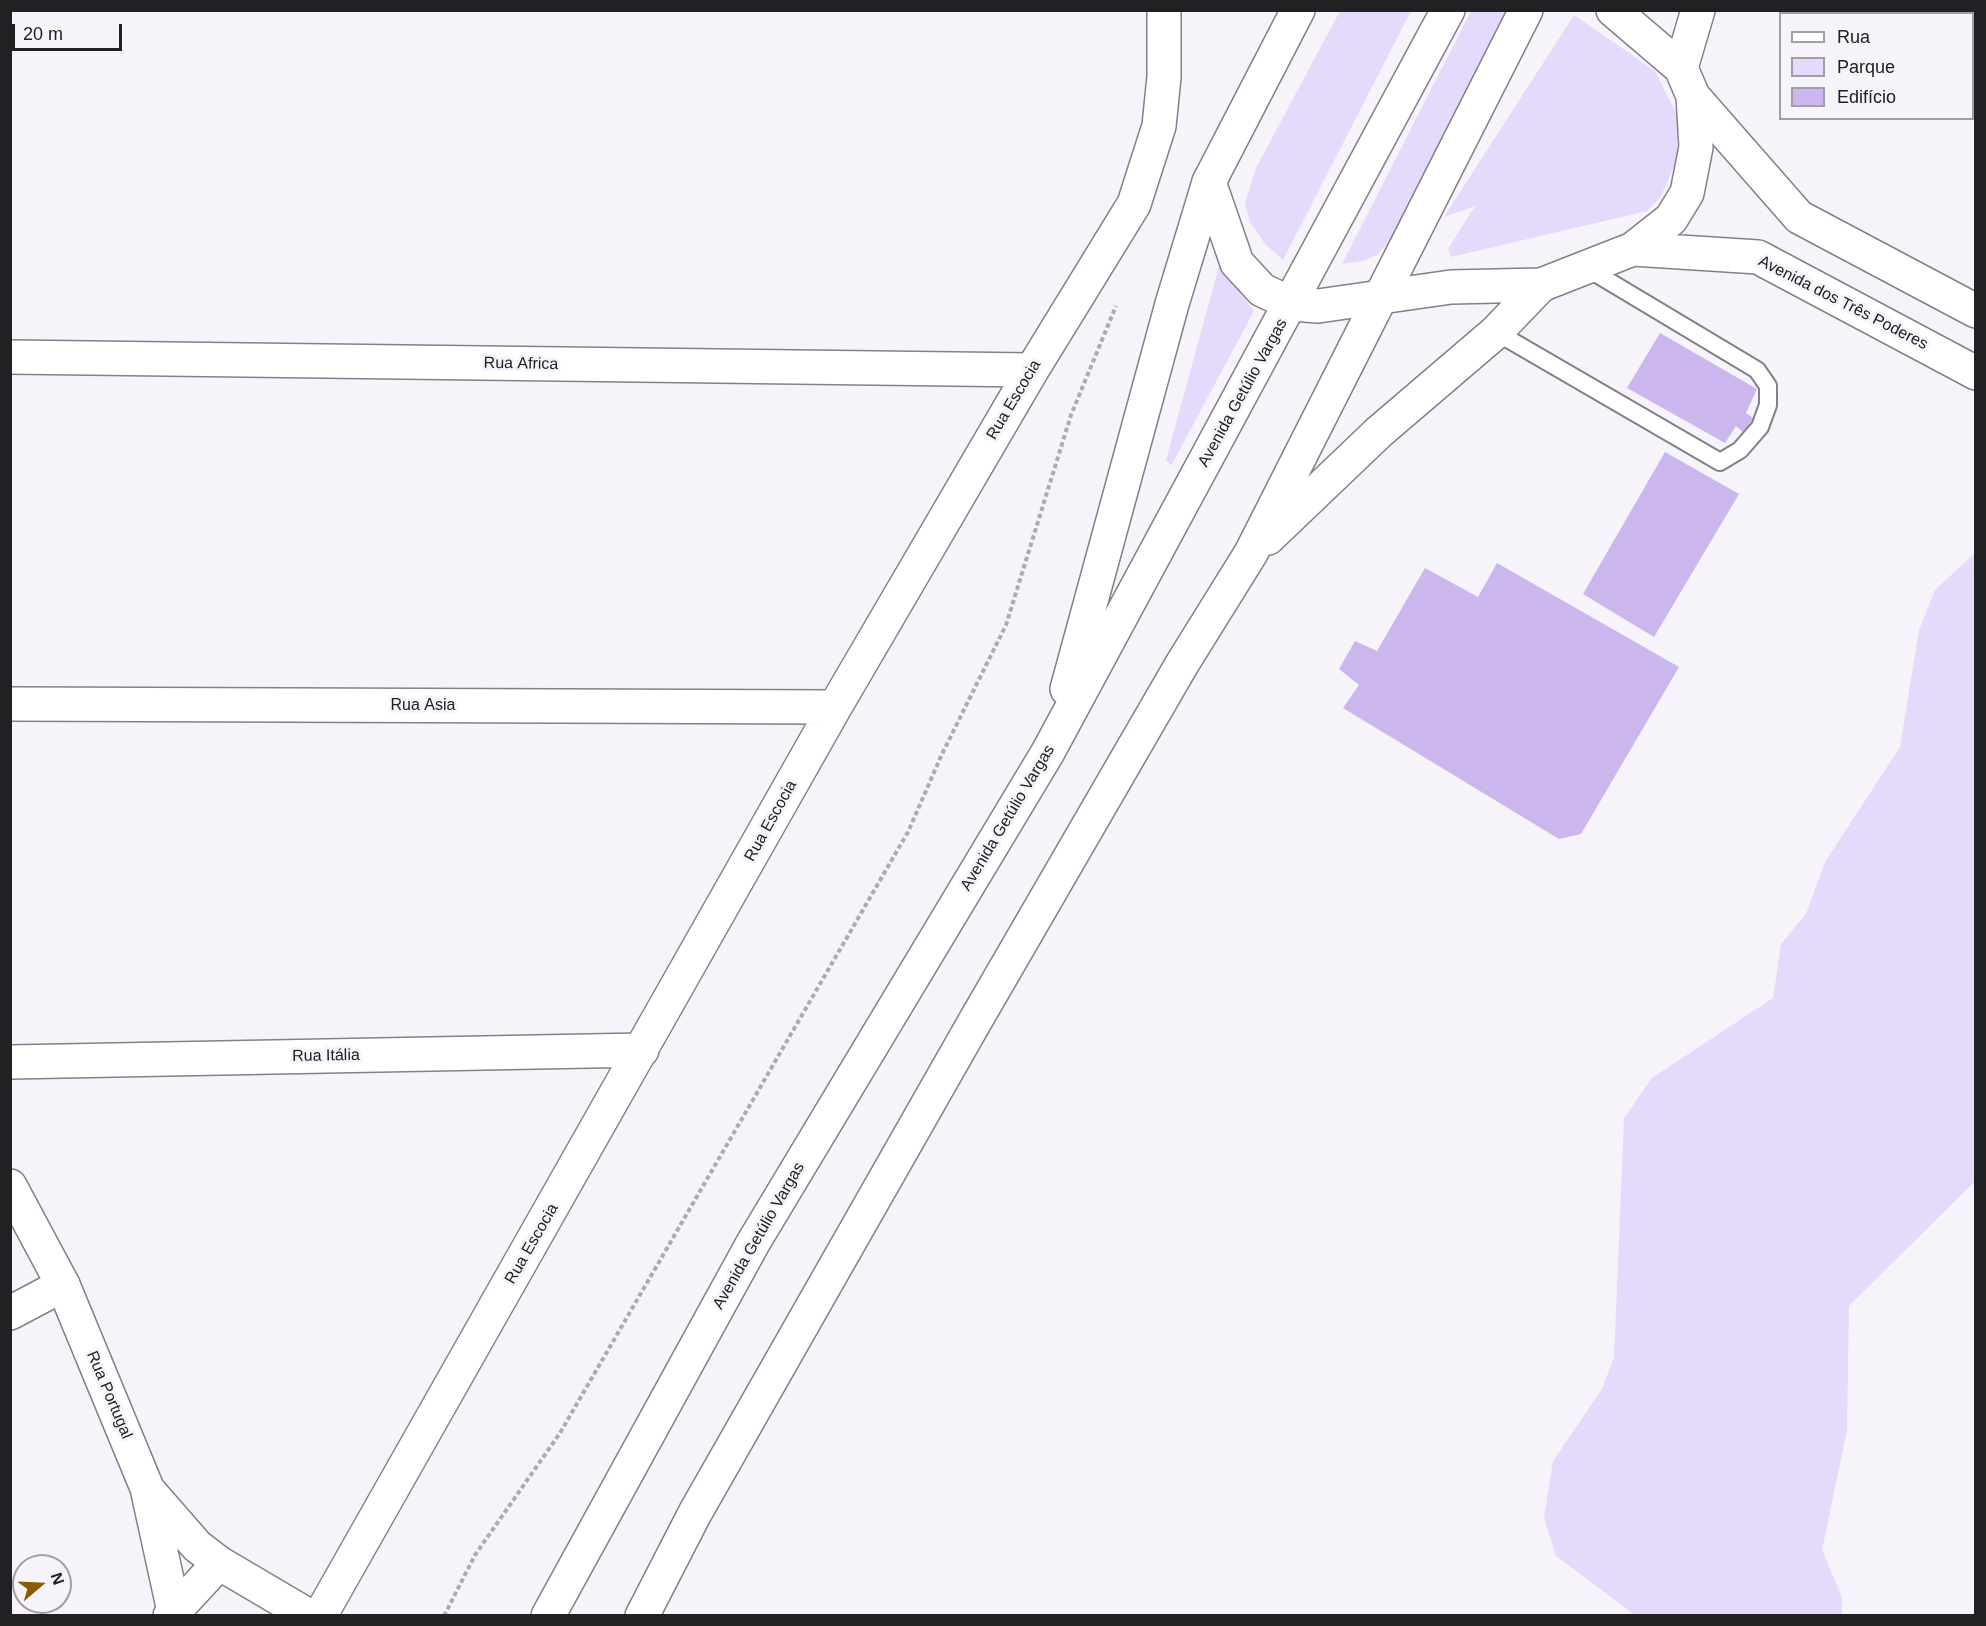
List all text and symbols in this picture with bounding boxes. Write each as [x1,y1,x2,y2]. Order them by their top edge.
scale bar [15,12,124,50]
legend [1779,12,1974,120]
text: 20 m [23,24,63,44]
text: Rua [1837,27,1870,47]
text: Parque [1837,57,1895,77]
text: Edifício [1837,87,1896,107]
street label: Avenida dos Três Poderes [1755,252,1931,354]
street label: Avenida Getúlio Vargas [1194,315,1292,471]
street label: Rua Africa [483,354,559,374]
street label: Rua Escocia [983,357,1045,443]
street label: Rua Asia [391,696,455,716]
street label: Avenida Getúlio Vargas [957,742,1059,894]
street label: Rua Escocia [741,777,801,865]
street label: Rua Itália [292,1046,360,1066]
street label: Avenida Getúlio Vargas [709,1159,809,1313]
street label: Rua Escocia [501,1200,563,1288]
street label: Rua Portugal [82,1348,136,1442]
north arrow [12,1554,72,1614]
text: N [48,1570,68,1587]

